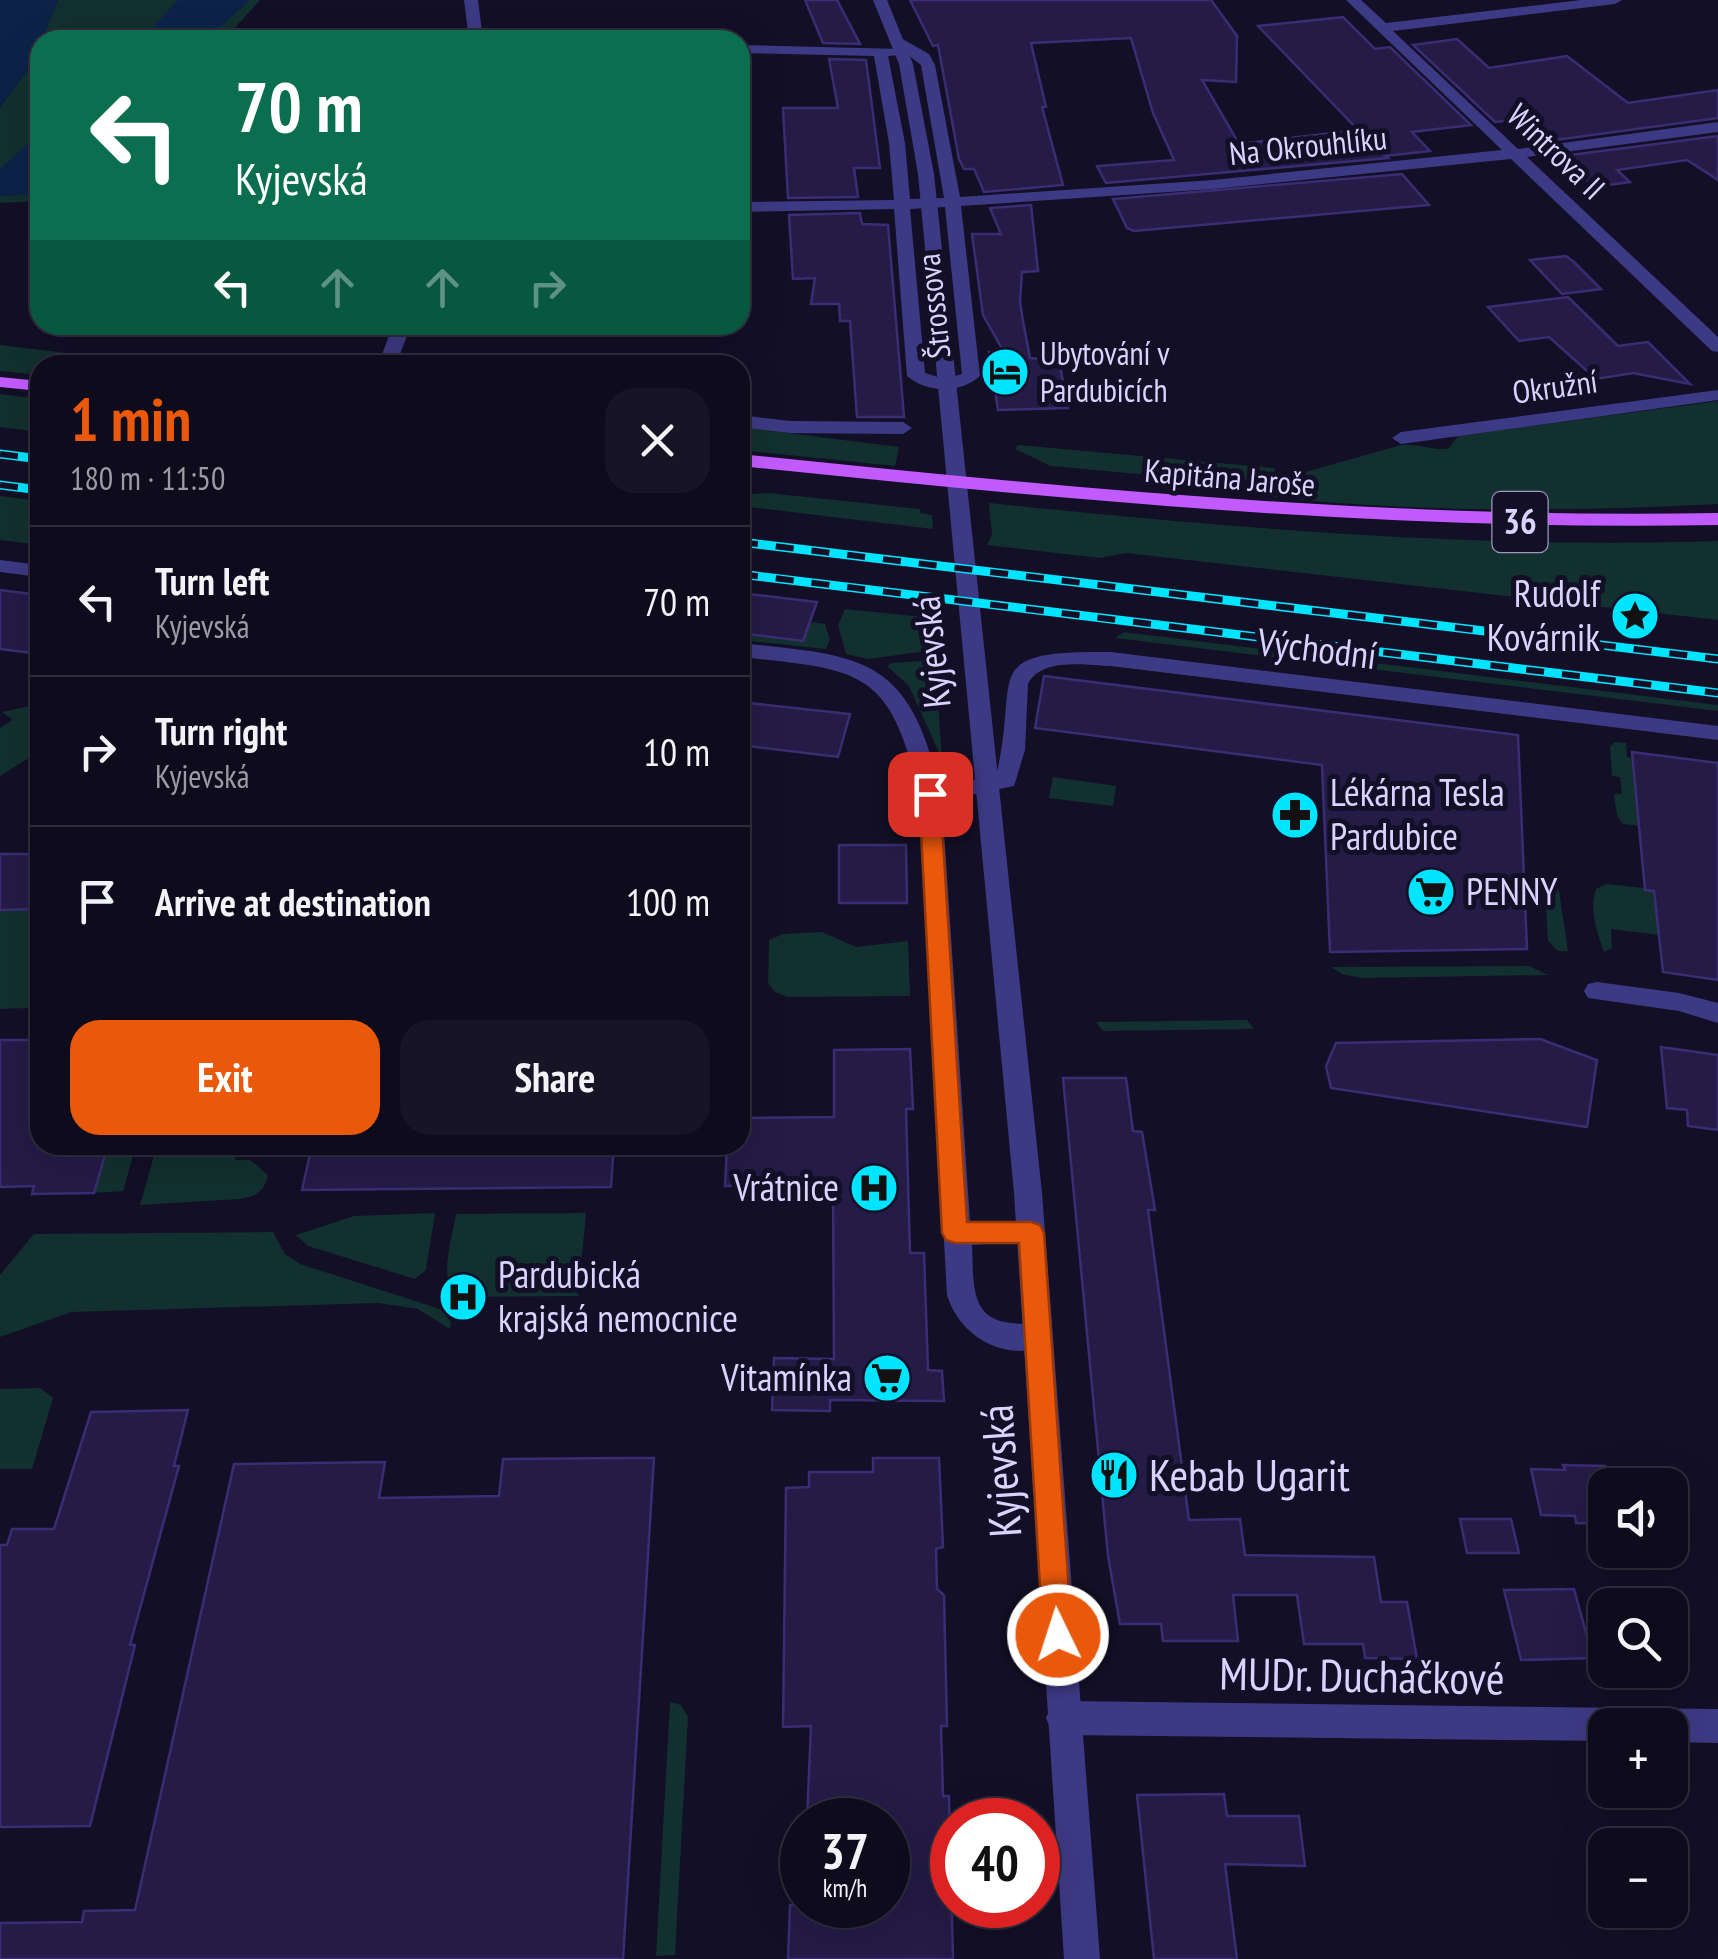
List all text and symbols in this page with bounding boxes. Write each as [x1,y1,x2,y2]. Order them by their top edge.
text: 70 m [235,61,363,151]
icon: left [70,70,200,200]
street label: Wintrova II [1499,94,1615,208]
street label: Na Okrouhlíku [1227,116,1389,174]
text: Kyjevská [235,149,368,207]
street label: Štrossova [907,251,959,361]
icon: left [205,260,260,315]
icon: ahead [310,260,365,315]
icon: ahead [415,260,470,315]
icon: right [520,260,575,315]
place label: Ubytování v Pardubicích [1040,332,1170,411]
hotel icon: Ubytování v Pardubicích [979,346,1031,398]
street label: Okružní [1510,359,1600,413]
text: 1 min [70,380,191,458]
button: close [605,388,710,493]
street label: Kapitána Jaroše [1143,449,1317,505]
text: 180 m · 11:50 [70,457,225,499]
road number: 36 [1492,492,1548,552]
text: Turn left [155,556,269,605]
place label: Rudolf Kovárnik [1487,568,1601,661]
icon: left [70,574,125,629]
text: 70 m [643,577,710,626]
place icon: Rudolf Kovárnik [1609,590,1661,642]
street label: Kyjevská [900,594,961,710]
text: Kyjevská [155,605,249,647]
street label: Východní [1254,616,1379,679]
text: Turn right [155,706,287,755]
icon: right [70,724,125,779]
text: 10 m [643,727,710,776]
pin [888,752,973,837]
text: Kyjevská [155,755,249,797]
icon: arrive [903,767,958,822]
place label: Lékárna Tesla Pardubice [1330,767,1505,860]
pharmacy icon: Lékárna Tesla Pardubice [1269,789,1321,841]
supermarket icon: PENNY [1405,866,1457,918]
place label: PENNY [1466,866,1558,915]
icon: arrive [70,874,125,929]
text: Arrive at destination [155,877,431,926]
text: 100 m [626,877,710,926]
button: Exit [70,1020,380,1135]
button: Share [400,1020,710,1135]
place label: Vrátnice [732,1162,839,1211]
hospital icon: Vrátnice [848,1162,900,1214]
place label: Pardubická krajská nemocnice [498,1249,738,1342]
hospital icon: Pardubická krajská nemocnice [437,1271,489,1323]
place label: Vitamínka [720,1352,852,1401]
supermarket icon: Vitamínka [861,1352,913,1404]
street label: Kyjevská [966,1403,1034,1539]
place label: Kebab Ugarit [1149,1445,1351,1503]
restaurant icon: Kebab Ugarit [1088,1449,1140,1501]
map controls [1588,1468,1688,1928]
button: sound [1588,1468,1688,1568]
position arrow [1006,1583,1110,1687]
button: search [1588,1588,1688,1688]
street label: MUDr. Ducháčkové [1219,1644,1505,1706]
button: + [1588,1708,1688,1808]
speed limit sign: 40 [930,1798,1060,1928]
text: 37 [821,1818,869,1883]
button: − [1588,1828,1688,1928]
text: km/h [823,1872,867,1904]

